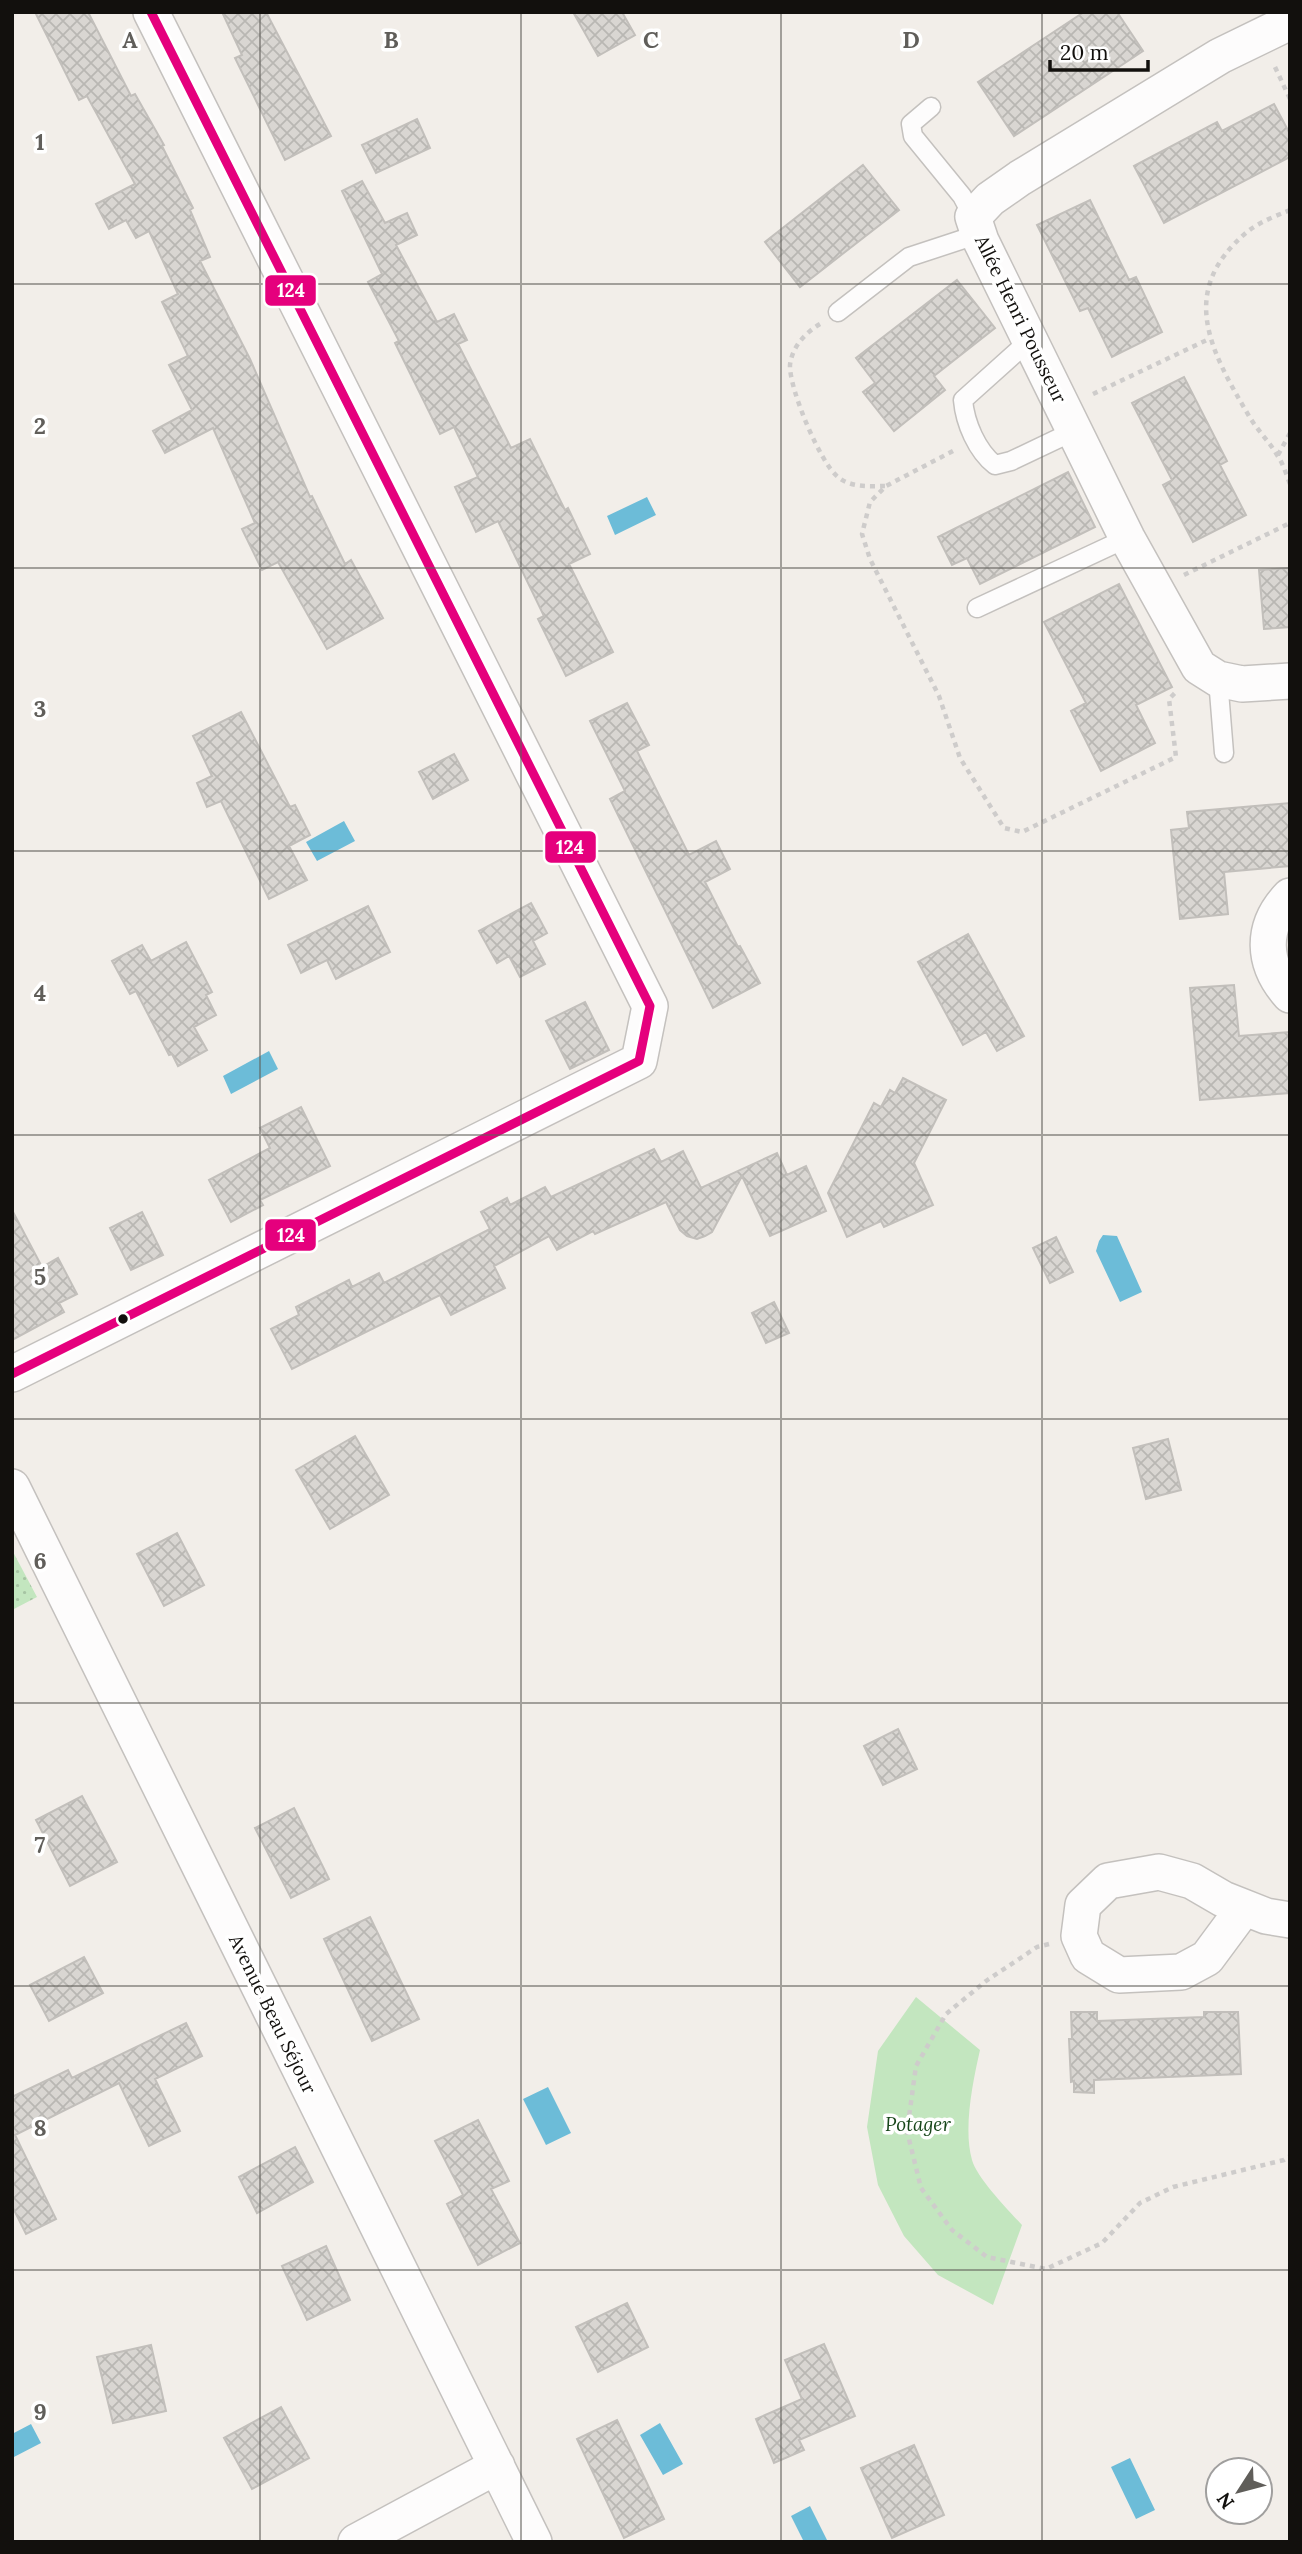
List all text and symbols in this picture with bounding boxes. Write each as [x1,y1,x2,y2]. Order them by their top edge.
text: A [122,25,138,54]
text: B [383,25,399,54]
text: C [643,25,659,54]
text: D [902,25,920,54]
scale bar [1050,28,1148,72]
text: 20 m [1060,39,1109,66]
text: 1 [35,127,45,156]
street label: Allée Henri Pousseur [969,230,1072,408]
line badge: 124 [264,274,317,307]
text: 124 [277,278,305,302]
text: 2 [34,411,46,440]
text: 3 [34,694,46,723]
line badge: 124 [544,830,597,864]
text: 124 [556,835,584,859]
text: 4 [34,978,46,1007]
line badge: 124 [264,1218,317,1252]
text: 124 [277,1223,305,1247]
text: 5 [34,1262,46,1291]
unlabelled marker [116,1312,130,1326]
text: 6 [33,1546,47,1575]
text: 7 [35,1830,46,1859]
street label: Avenue Beau Séjour [224,1930,322,2098]
park label: Potager [885,2112,951,2136]
text: 8 [33,2113,47,2142]
text: 9 [33,2397,47,2426]
north arrow [1204,2456,1274,2526]
text: N [1211,2488,1239,2514]

